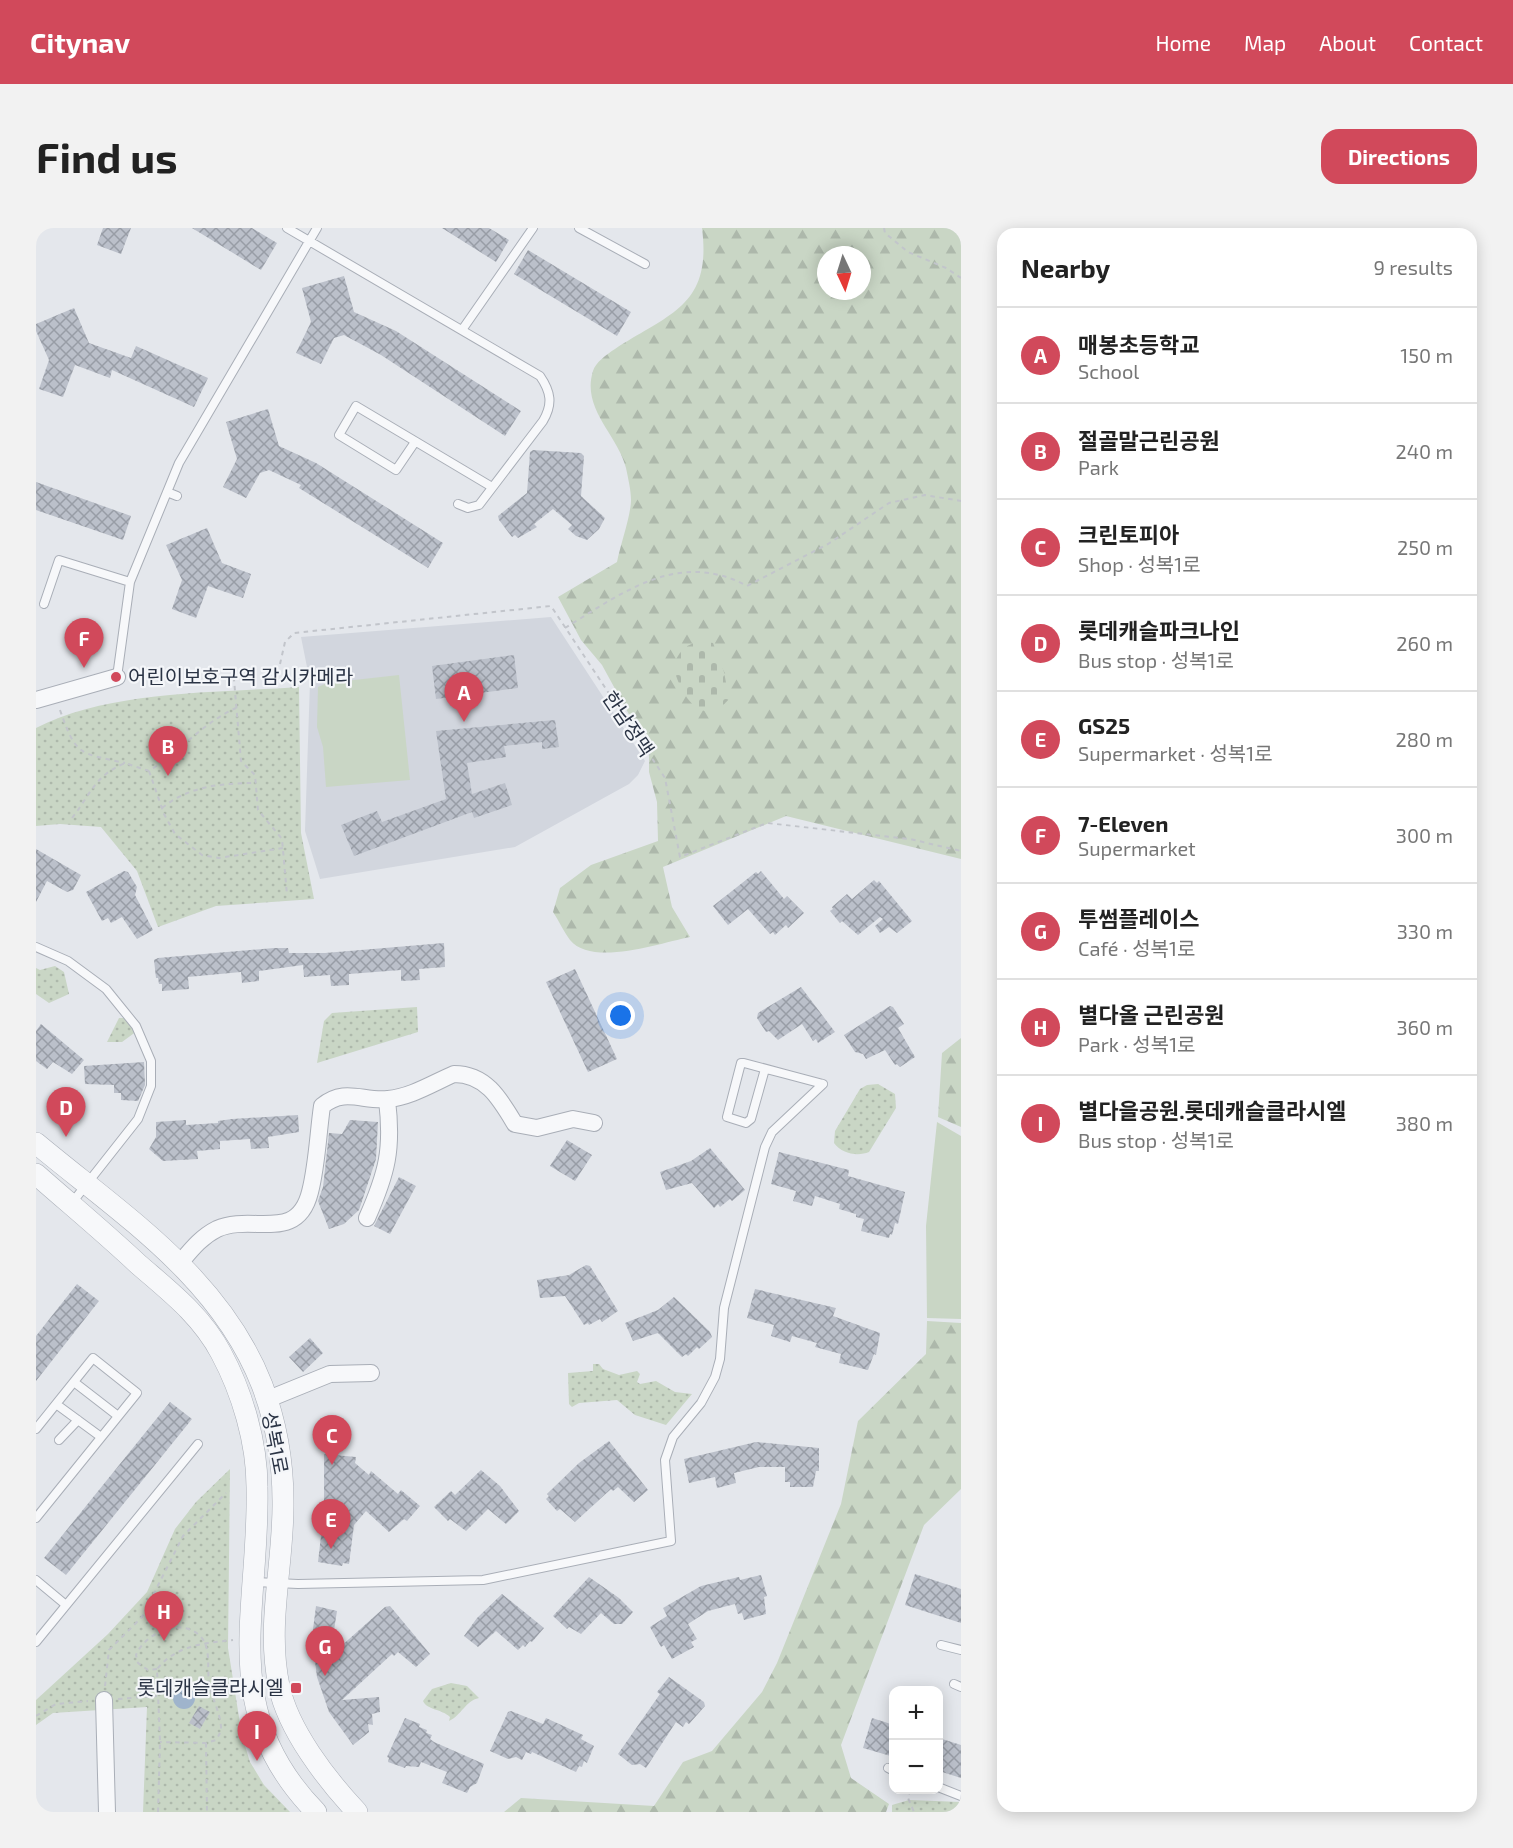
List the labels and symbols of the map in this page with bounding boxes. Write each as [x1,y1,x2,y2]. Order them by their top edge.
north arrow [817,246,871,300]
pin: F [64,618,104,668]
place label: 어린이보호구역 감시카메라 [128,664,353,688]
marker: 어린이보호구역 감시카메라 [109,670,123,684]
pin: A [444,672,484,722]
street label: 한남정맥 [598,686,659,761]
pin: B [148,726,188,776]
your location [606,1001,635,1030]
pin: D [46,1088,86,1137]
street label: 성복1로 [258,1410,294,1476]
pin: C [312,1416,352,1465]
pin: E [312,1500,350,1549]
pin: H [144,1592,184,1641]
pin: G [306,1626,344,1676]
place label: 롯데캐슬클라시엘 [137,1675,284,1699]
marker: 롯데캐슬클라시엘 [289,1681,303,1695]
pin: I [238,1712,276,1761]

